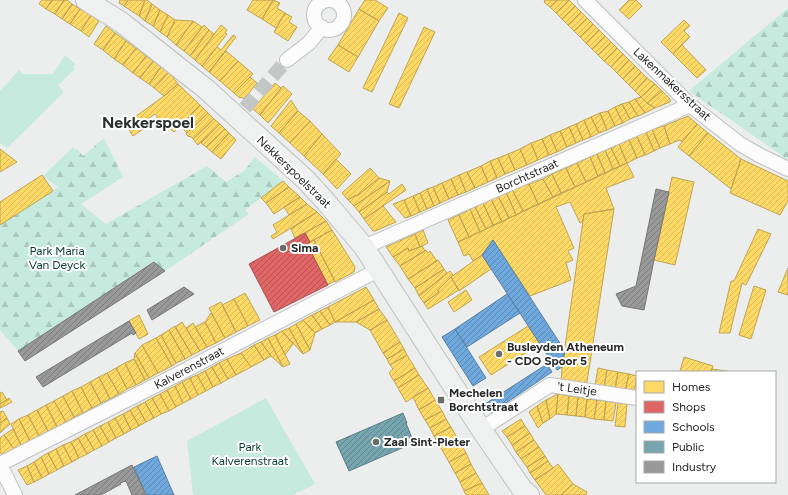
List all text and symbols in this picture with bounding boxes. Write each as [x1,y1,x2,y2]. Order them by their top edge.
street label: Lakenmakersstraat [630,45,714,124]
district label: Nekkerspoel [102,113,194,132]
street label: Nekkerspoelstraat [254,133,334,211]
street label: Borchtstraat [494,156,561,196]
place label: Sima [291,241,318,255]
marker: Sima [278,243,288,253]
park label: Park Maria Van Deyck [29,244,86,272]
place label: Busleyden Atheneum - CDO Spoor 5 [507,340,624,368]
street label: Kalverenstraat [152,344,227,392]
marker: Busleyden Atheneum - CDO Spoor 5 [494,349,504,359]
legend [636,371,776,483]
street label: 't Leitje [556,379,598,399]
text: Homes [672,380,711,394]
place label: Mechelen Borchtstraat [449,386,519,414]
marker: Mechelen Borchtstraat [436,395,446,405]
text: Shops [672,400,706,414]
text: Schools [672,420,715,434]
place label: Zaal Sint-Pieter [384,435,471,449]
marker: Zaal Sint-Pieter [371,437,381,447]
park label: Park Kalverenstraat [212,440,289,468]
text: Public [672,440,705,454]
text: Industry [672,460,717,474]

